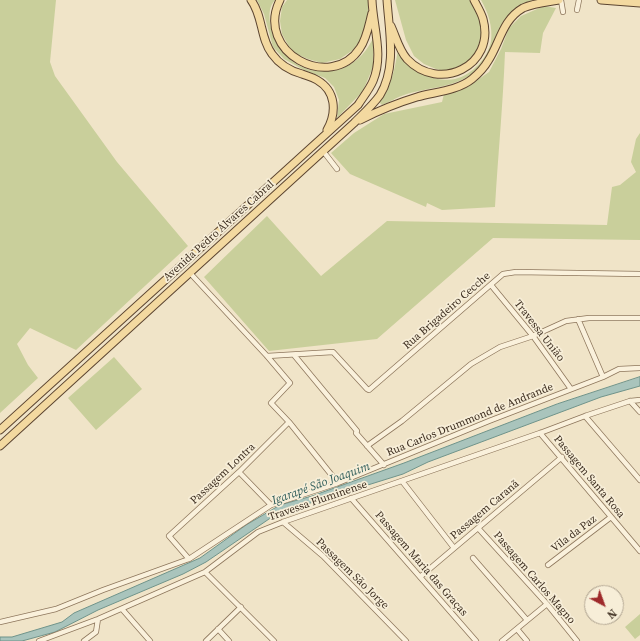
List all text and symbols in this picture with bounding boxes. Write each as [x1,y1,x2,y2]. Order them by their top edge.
street label: Avenida Pedro Álvares Cabral [161,178,277,284]
street label: Rua Brigadeiro Cecche [401,270,493,352]
street label: Travessa União [511,298,567,364]
street label: Rua Carlos Drummond de Andrande [385,380,555,460]
street label: Passagem Santa Rosa [551,433,627,521]
street label: Passagem Lontra [188,441,258,507]
water label: Igarapé São Joaquim [270,460,372,508]
street label: Passagem Caranã [448,477,522,543]
street label: Travessa Fluminense [267,478,369,524]
street label: Passagem Maria das Graças [372,509,470,619]
street label: Vila da Paz [549,513,599,555]
street label: Passagem Carlos Magno [490,529,578,627]
street label: Passagem São Jorge [313,536,391,612]
north arrow [584,585,624,625]
text: N [604,605,619,622]

